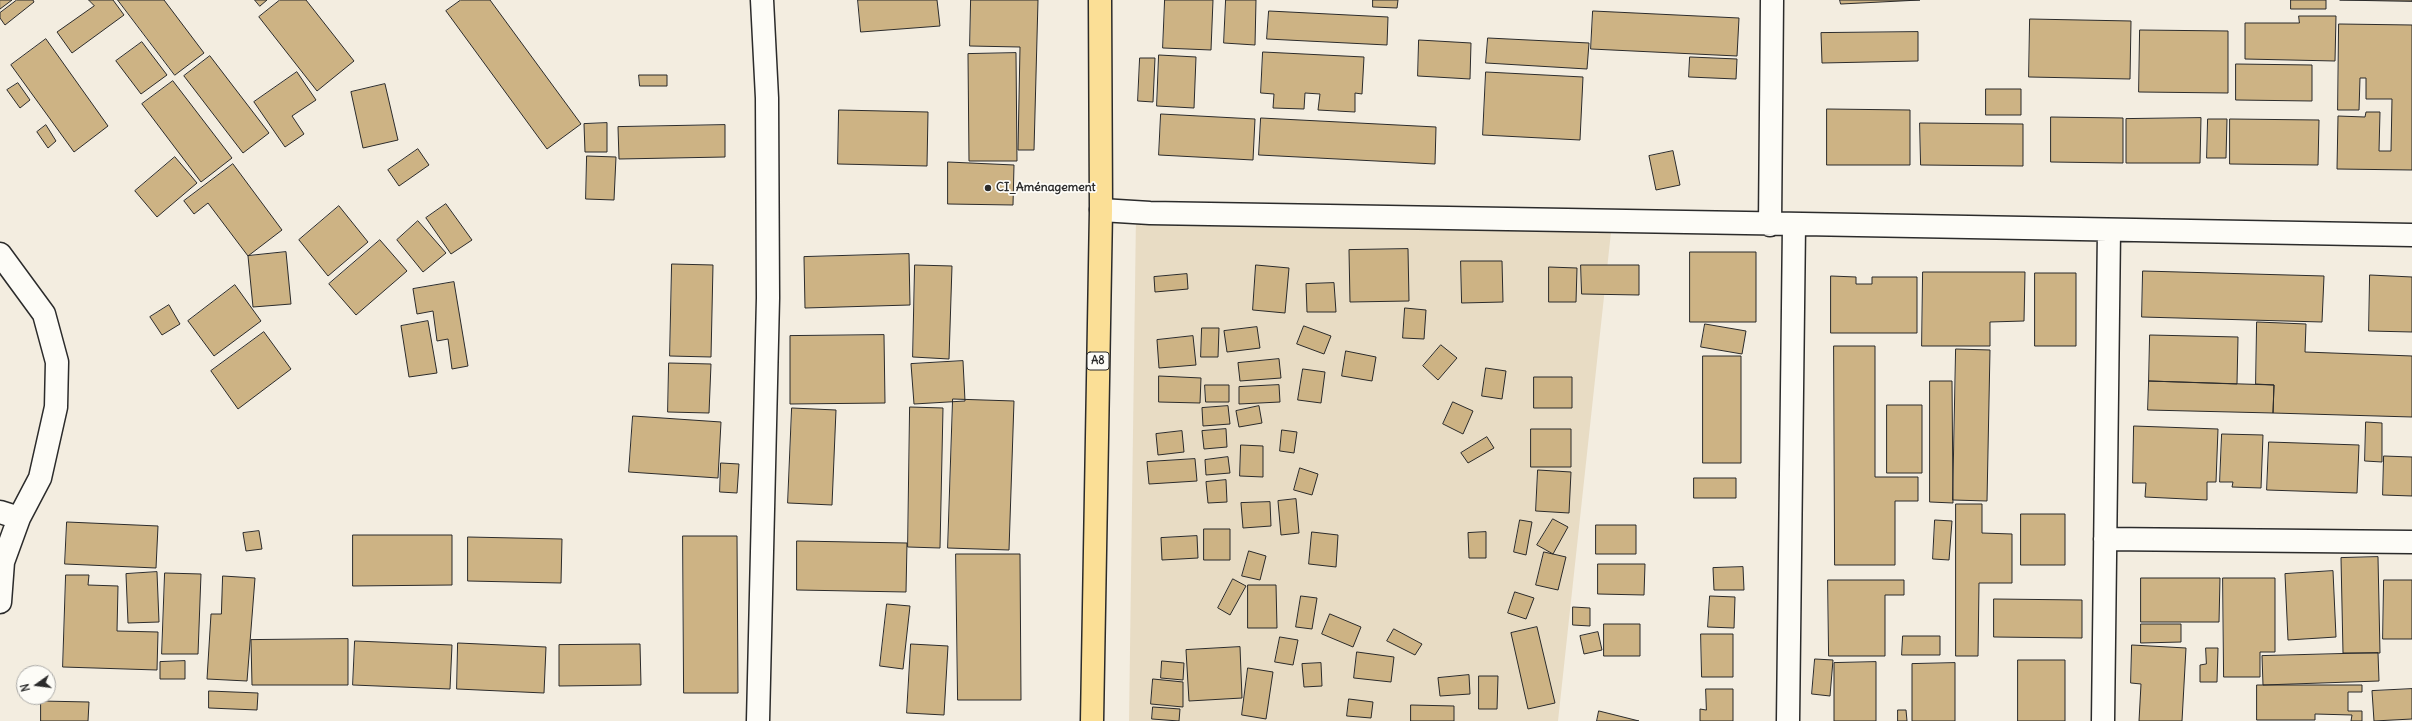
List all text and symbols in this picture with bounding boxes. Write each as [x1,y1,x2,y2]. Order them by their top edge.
place label: CI_Aménagement [996,181,1096,195]
marker: CI_Aménagement [983,183,993,193]
road number: A8 [1087,352,1109,370]
north arrow [16,665,56,705]
text: N [18,682,33,693]

